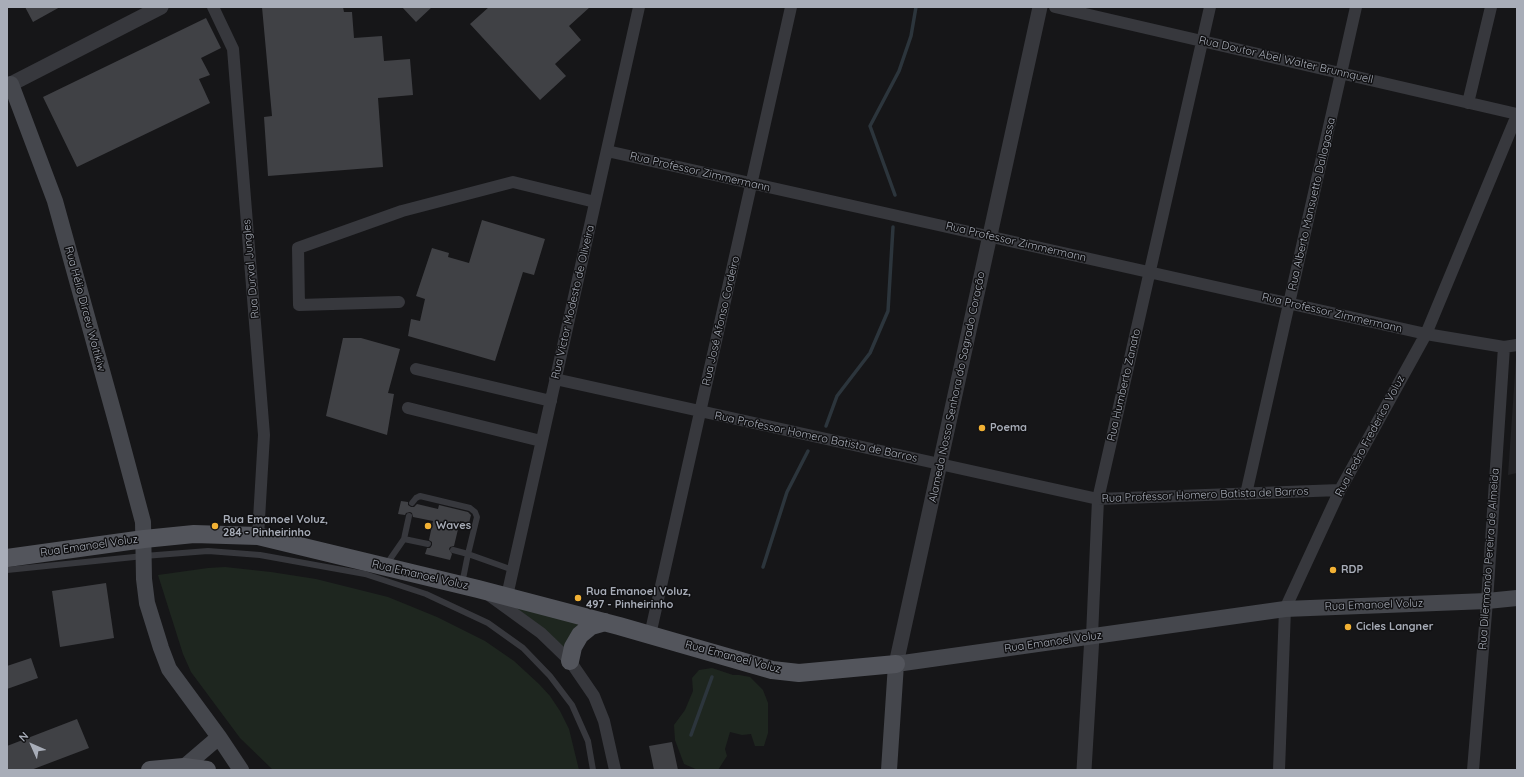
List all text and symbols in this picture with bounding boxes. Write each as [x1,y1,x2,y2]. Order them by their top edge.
street label: Rua Doutor Abel Walter Brunnquell [1198,33,1374,87]
street label: Rua Alberto Mansuetto Dallagassa [1286,116,1338,292]
street label: Rua Professor Zimmermann [629,149,771,195]
street label: Rua Durval Jungles [240,219,262,319]
street label: Rua Professor Zimmermann [945,219,1087,265]
street label: Rua Victor Modesto de Oliveira [549,224,597,380]
street label: Rua Hélio Dirceu Woitikiw [62,245,108,373]
street label: Rua José Afonso Cordeiro [700,255,742,387]
street label: Alameda Nossa Senhora do Sagrado Coração [926,270,988,504]
street label: Rua Professor Zimmermann [1261,290,1403,336]
street label: Rua Humberto Zanato [1105,328,1143,442]
street label: Rua Pedro Frederico Voluz [1332,373,1408,499]
street label: Rua Professor Homero Batista de Barros [713,409,919,465]
place label: Poema [990,421,1027,435]
marker: Poema [977,423,987,433]
street label: Rua Dilermando Pereira de Almeida [1476,468,1502,650]
street label: Rua Professor Homero Batista de Barros [1101,485,1309,505]
place label: Rua Emanoel Voluz, 284 - Pinheirinho [223,513,328,539]
place label: Waves [436,519,471,533]
marker: Rua Emanoel Voluz, 284 - Pinheirinho [210,521,220,531]
marker: Waves [423,521,433,531]
street label: Rua Emanoel Voluz [39,533,139,559]
street label: Rua Emanoel Voluz [370,557,470,593]
place label: RDP [1341,563,1363,577]
marker: RDP [1328,565,1338,575]
place label: Rua Emanoel Voluz, 497 - Pinheirinho [586,585,691,611]
marker: Rua Emanoel Voluz, 497 - Pinheirinho [573,593,583,603]
street label: Rua Emanoel Voluz [1325,597,1423,613]
place label: Cicles Langner [1356,620,1433,634]
marker: Cicles Langner [1343,622,1353,632]
street label: Rua Emanoel Voluz [1003,629,1103,655]
street label: Rua Emanoel Voluz [684,638,782,676]
north arrow [12,725,52,765]
text: N [16,729,31,744]

